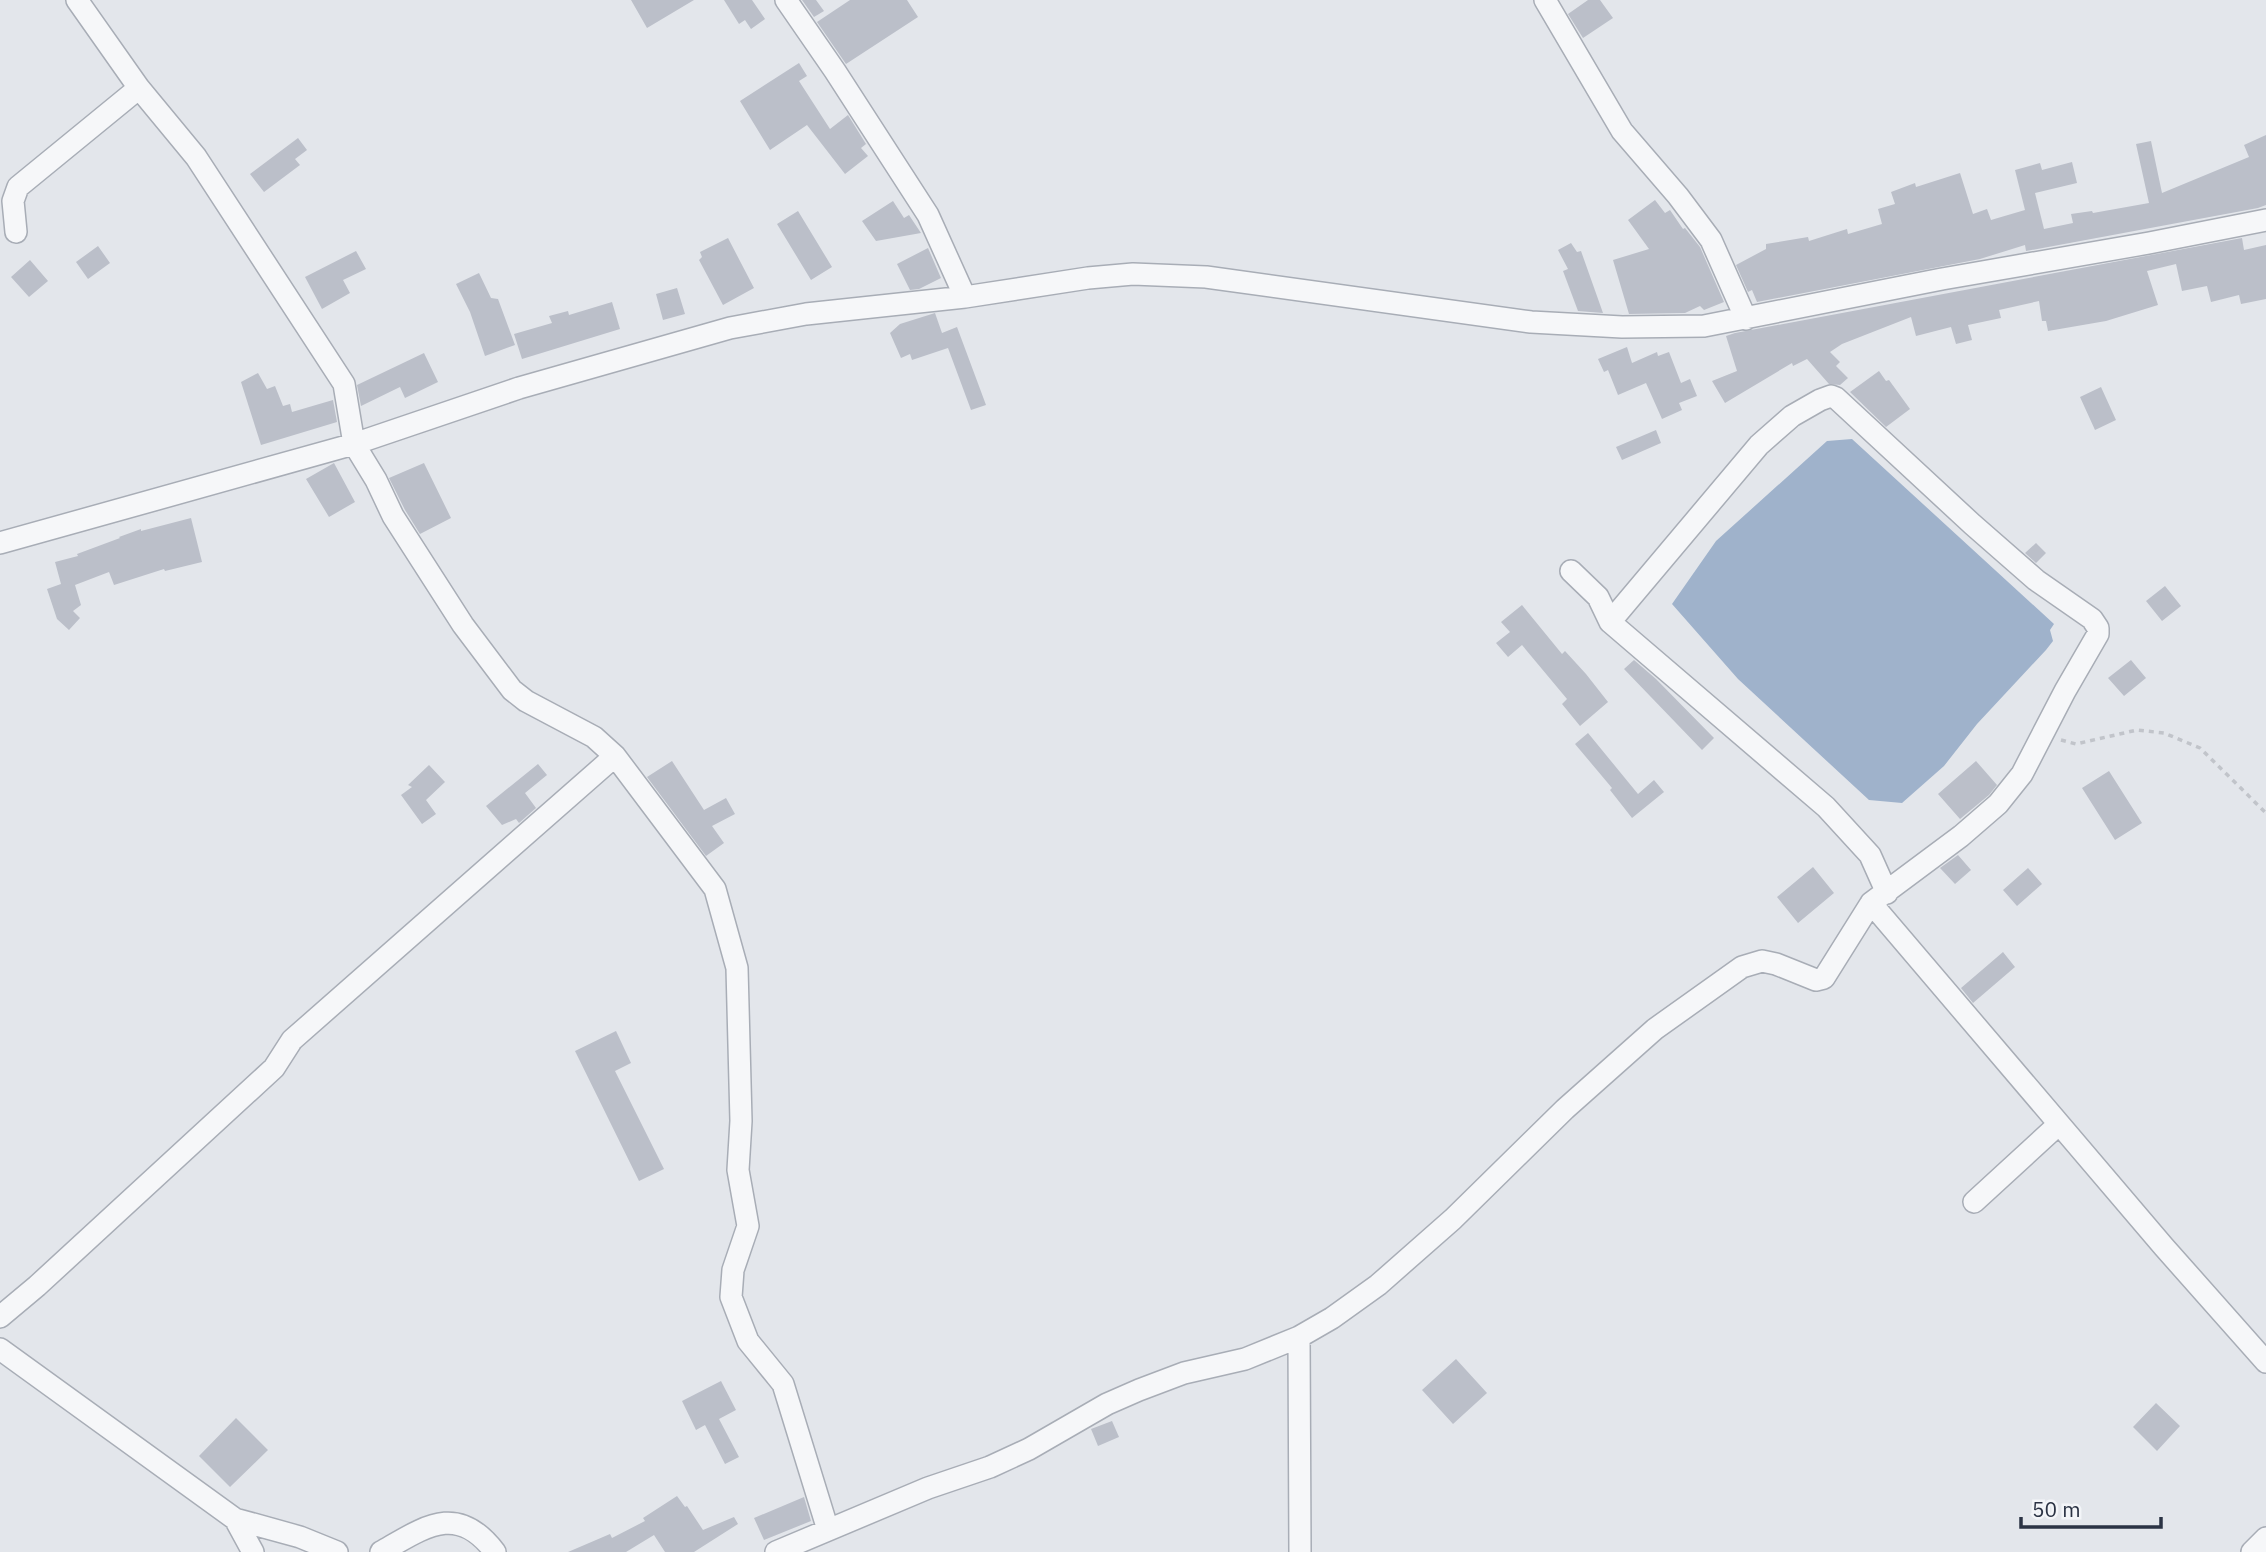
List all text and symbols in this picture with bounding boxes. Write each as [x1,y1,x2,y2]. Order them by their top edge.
scale bar [2021,1486,2161,1530]
text: 50 m [2032,1495,2081,1523]

